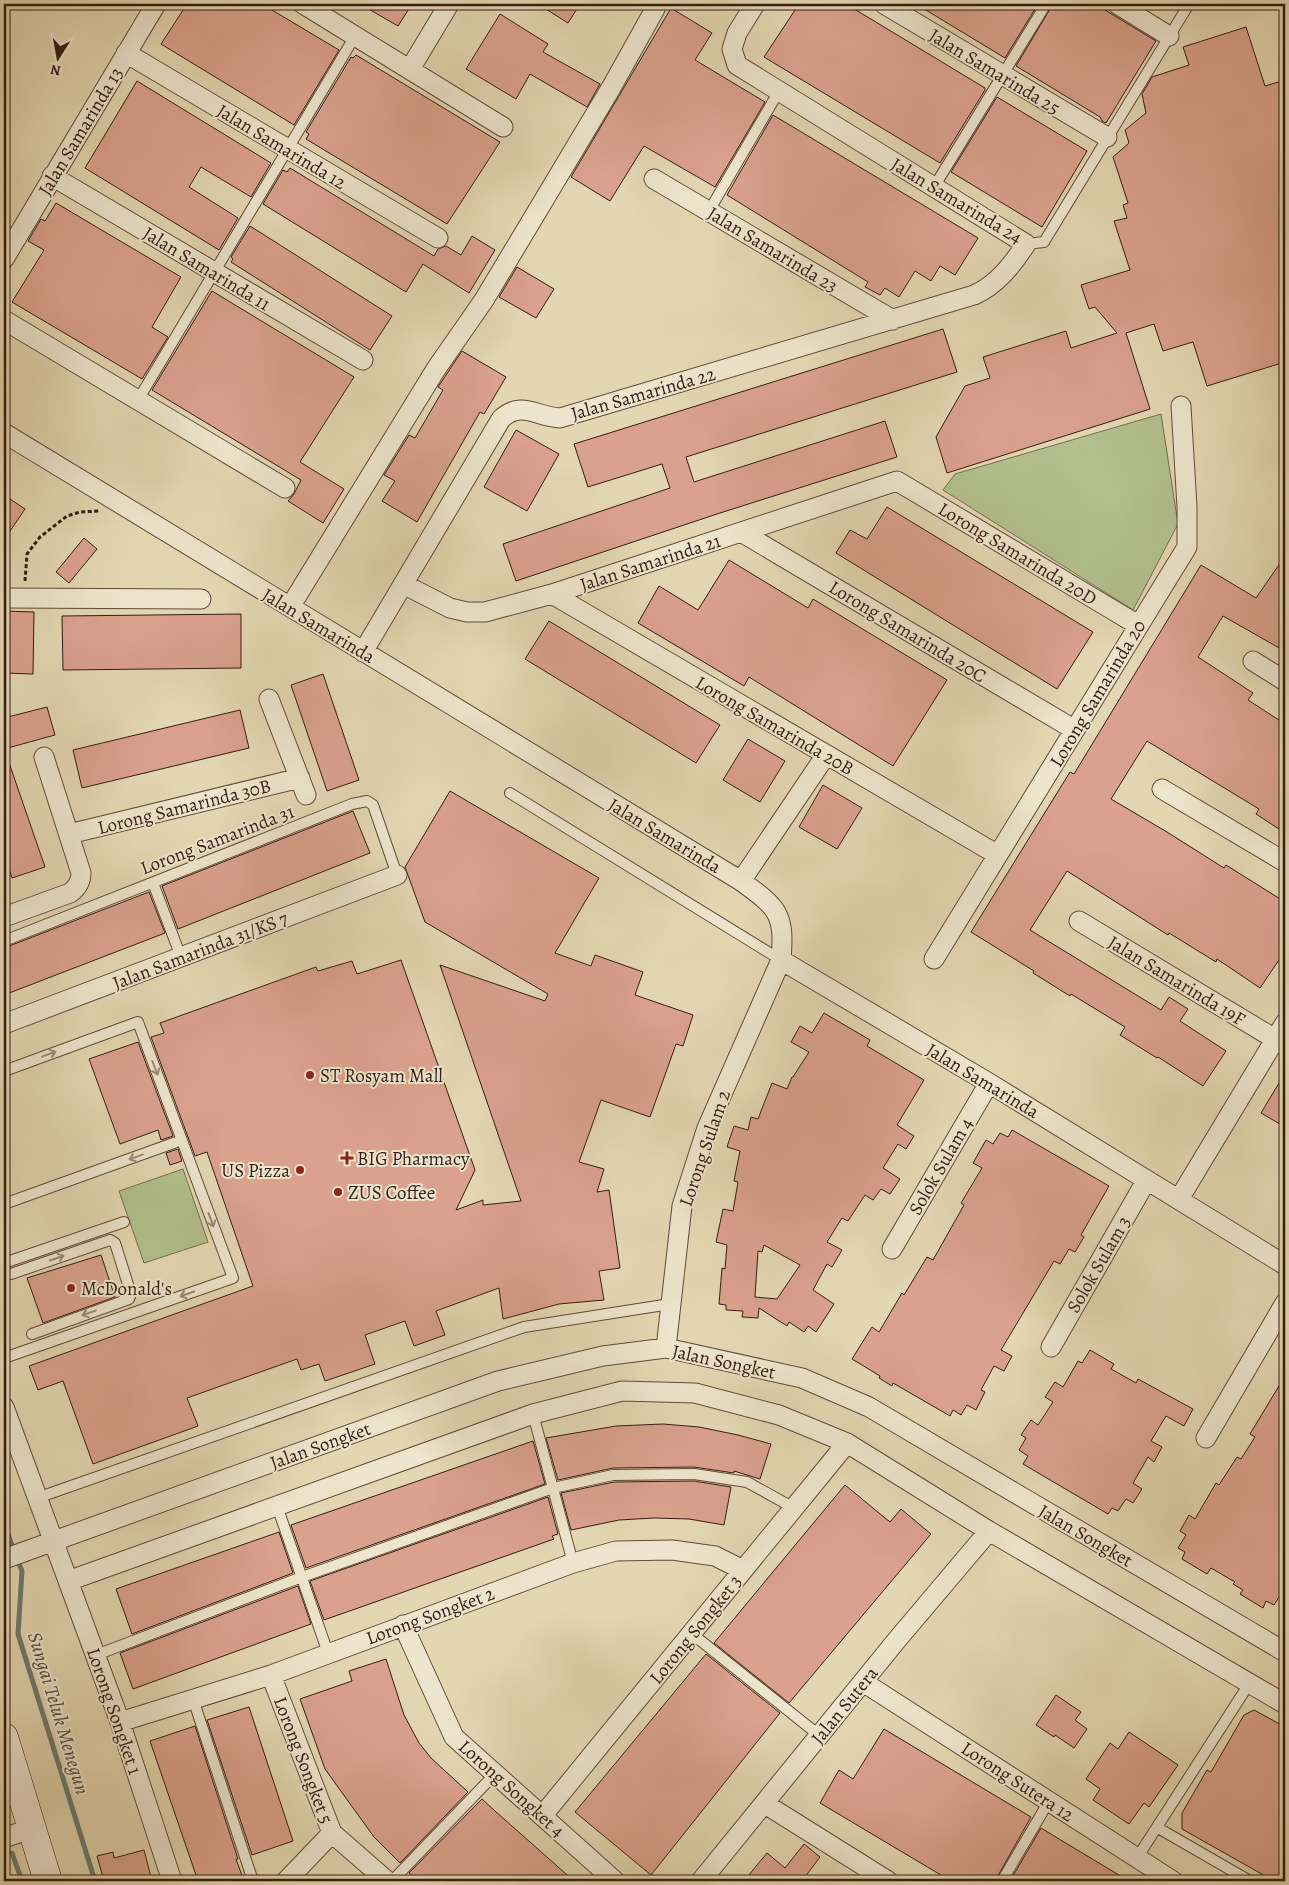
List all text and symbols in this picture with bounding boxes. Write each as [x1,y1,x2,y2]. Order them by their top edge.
street label: Jalan Samarinda 25 [924,22,1065,121]
north arrow [32,32,82,82]
text: N [49,60,62,81]
street label: Jalan Samarinda 13 [32,62,130,201]
street label: Jalan Samarinda 12 [212,98,351,196]
street label: Jalan Samarinda 24 [886,151,1027,251]
street label: Jalan Samarinda 23 [702,201,843,299]
street label: Jalan Samarinda 11 [138,221,275,317]
street label: Jalan Samarinda 22 [568,361,719,427]
street label: Lorong Samarinda 20D [933,496,1102,612]
street label: Jalan Samarinda 21 [577,528,725,598]
street label: Lorong Samarinda 20C [824,574,991,689]
street label: Jalan Samarinda [257,582,380,670]
street label: Lorong Samarinda 20 [1044,615,1152,772]
street label: Lorong Samarinda 20B [691,670,858,782]
street label: Lorong Samarinda 30B [95,773,274,841]
street label: Jalan Samarinda [603,792,726,880]
street label: Lorong Samarinda 31 [137,798,298,881]
street label: Jalan Samarinda 31/KS 7 [109,906,292,996]
street label: Jalan Samarinda 19F [1103,930,1250,1032]
street label: Jalan Samarinda [921,1037,1044,1125]
one-way arrow [41,1049,57,1058]
one-way arrow [151,1059,160,1075]
place label: ST Rosyam Mall [320,1063,443,1089]
marker: ST Rosyam Mall [304,1069,316,1081]
street label: Lorong Sulam 2 [673,1087,737,1210]
street label: Solok Sulam 4 [902,1113,979,1220]
place label: BIG Pharmacy [357,1146,470,1172]
marker: BIG Pharmacy [341,1152,353,1164]
one-way arrow [129,1153,144,1162]
place label: US Pizza [221,1158,290,1184]
marker: US Pizza [294,1164,306,1176]
place label: ZUS Coffee [348,1180,435,1206]
marker: ZUS Coffee [332,1186,344,1198]
street label: Solok Sulam 3 [1061,1211,1137,1318]
one-way arrow [207,1212,217,1227]
one-way arrow [49,1253,65,1262]
place label: McDonald's [81,1276,172,1302]
marker: McDonald's [65,1282,77,1294]
one-way arrow [180,1290,195,1299]
one-way arrow [82,1309,98,1318]
street label: Jalan Songket [670,1338,778,1386]
street label: Jalan Songket [267,1416,374,1476]
street label: Jalan Songket [1033,1498,1138,1573]
street label: Lorong Songket 3 [644,1569,748,1690]
street label: Lorong Songket 2 [362,1581,498,1651]
water label: Sungai Teluk Menegun [21,1629,96,1798]
street label: Lorong Songket 1 [80,1644,148,1779]
street label: Jalan Sutera [805,1661,884,1750]
street label: Lorong Songket 5 [267,1693,339,1828]
street label: Lorong Songket 4 [453,1734,570,1844]
street label: Lorong Sutera 12 [956,1736,1079,1828]

